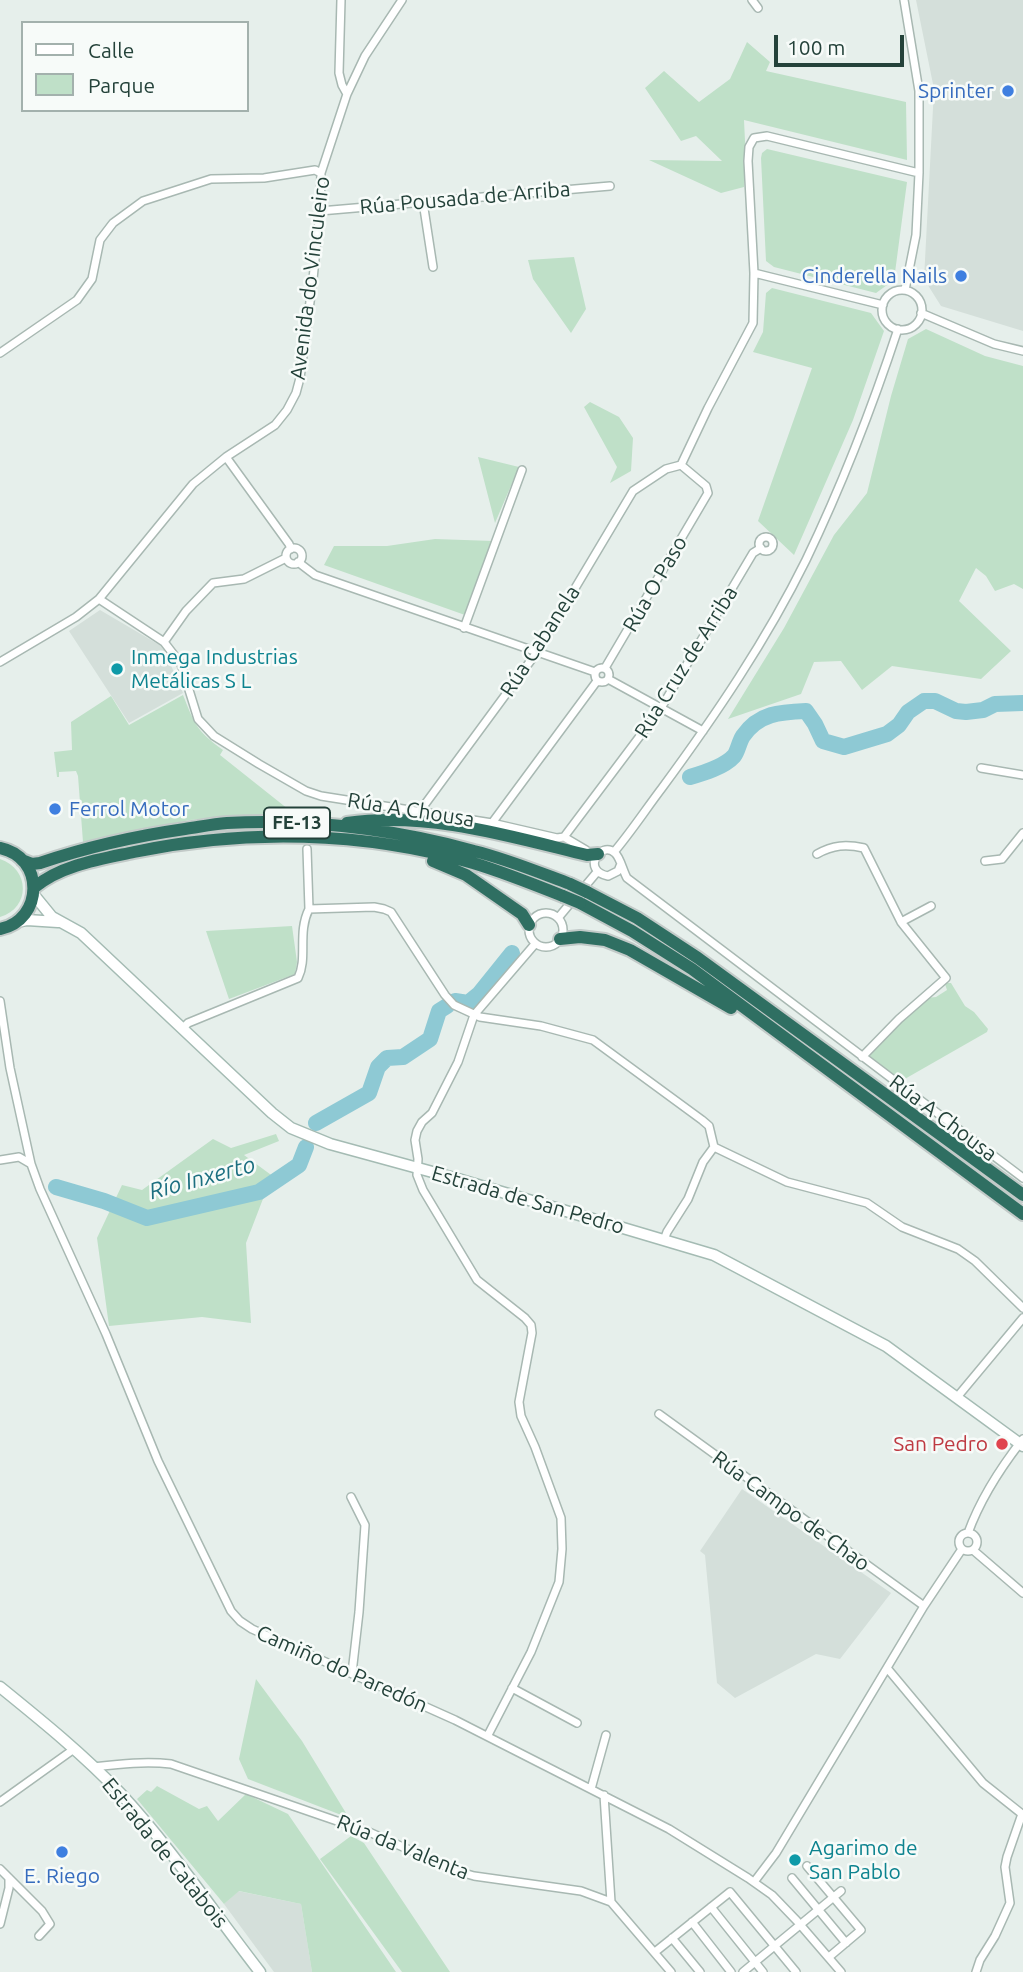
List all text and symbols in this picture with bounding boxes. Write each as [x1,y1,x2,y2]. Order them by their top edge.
legend [21,21,248,112]
scale bar [778,21,908,65]
text: 100 m [787,35,845,59]
text: Calle [88,38,134,62]
text: Parque [88,73,155,97]
place label: Sprinter [918,78,994,104]
marker: Sprinter [1000,83,1016,99]
street label: Avenida do Vinculeiro [285,175,335,381]
street label: Rúa Pousada de Arriba [359,176,571,220]
place label: Cinderella Nails [801,263,947,289]
marker: Cinderella Nails [953,268,969,284]
street label: Rúa O Paso [618,532,692,636]
street label: Rúa Cabanela [495,581,585,701]
street label: Rúa Cruz de Arriba [629,581,743,743]
place label: Inmega Industrias Metálicas S L [131,644,298,694]
marker: Inmega Industrias Metálicas S L [109,661,125,677]
street label: Rúa A Chousa [346,788,476,832]
place label: Ferrol Motor [69,796,189,822]
marker: Ferrol Motor [47,801,63,817]
road number: FE-13 [264,808,330,838]
street label: Rúa A Chousa [884,1069,1002,1167]
water label: Río Inxerto [146,1151,258,1205]
street label: Estrada de San Pedro [429,1160,627,1240]
place label: San Pedro [893,1431,988,1457]
marker: San Pedro [994,1436,1010,1452]
street label: Rúa Campo de Chao [707,1445,875,1577]
street label: Camiño do Paredón [253,1620,431,1718]
street label: Estrada de Catabois [97,1773,233,1933]
street label: Rúa da Valenta [333,1809,473,1885]
place label: Agarimo de San Pablo [809,1835,918,1885]
marker: E. Riego [54,1844,70,1860]
marker: Agarimo de San Pablo [787,1852,803,1868]
place label: E. Riego [24,1863,100,1889]

